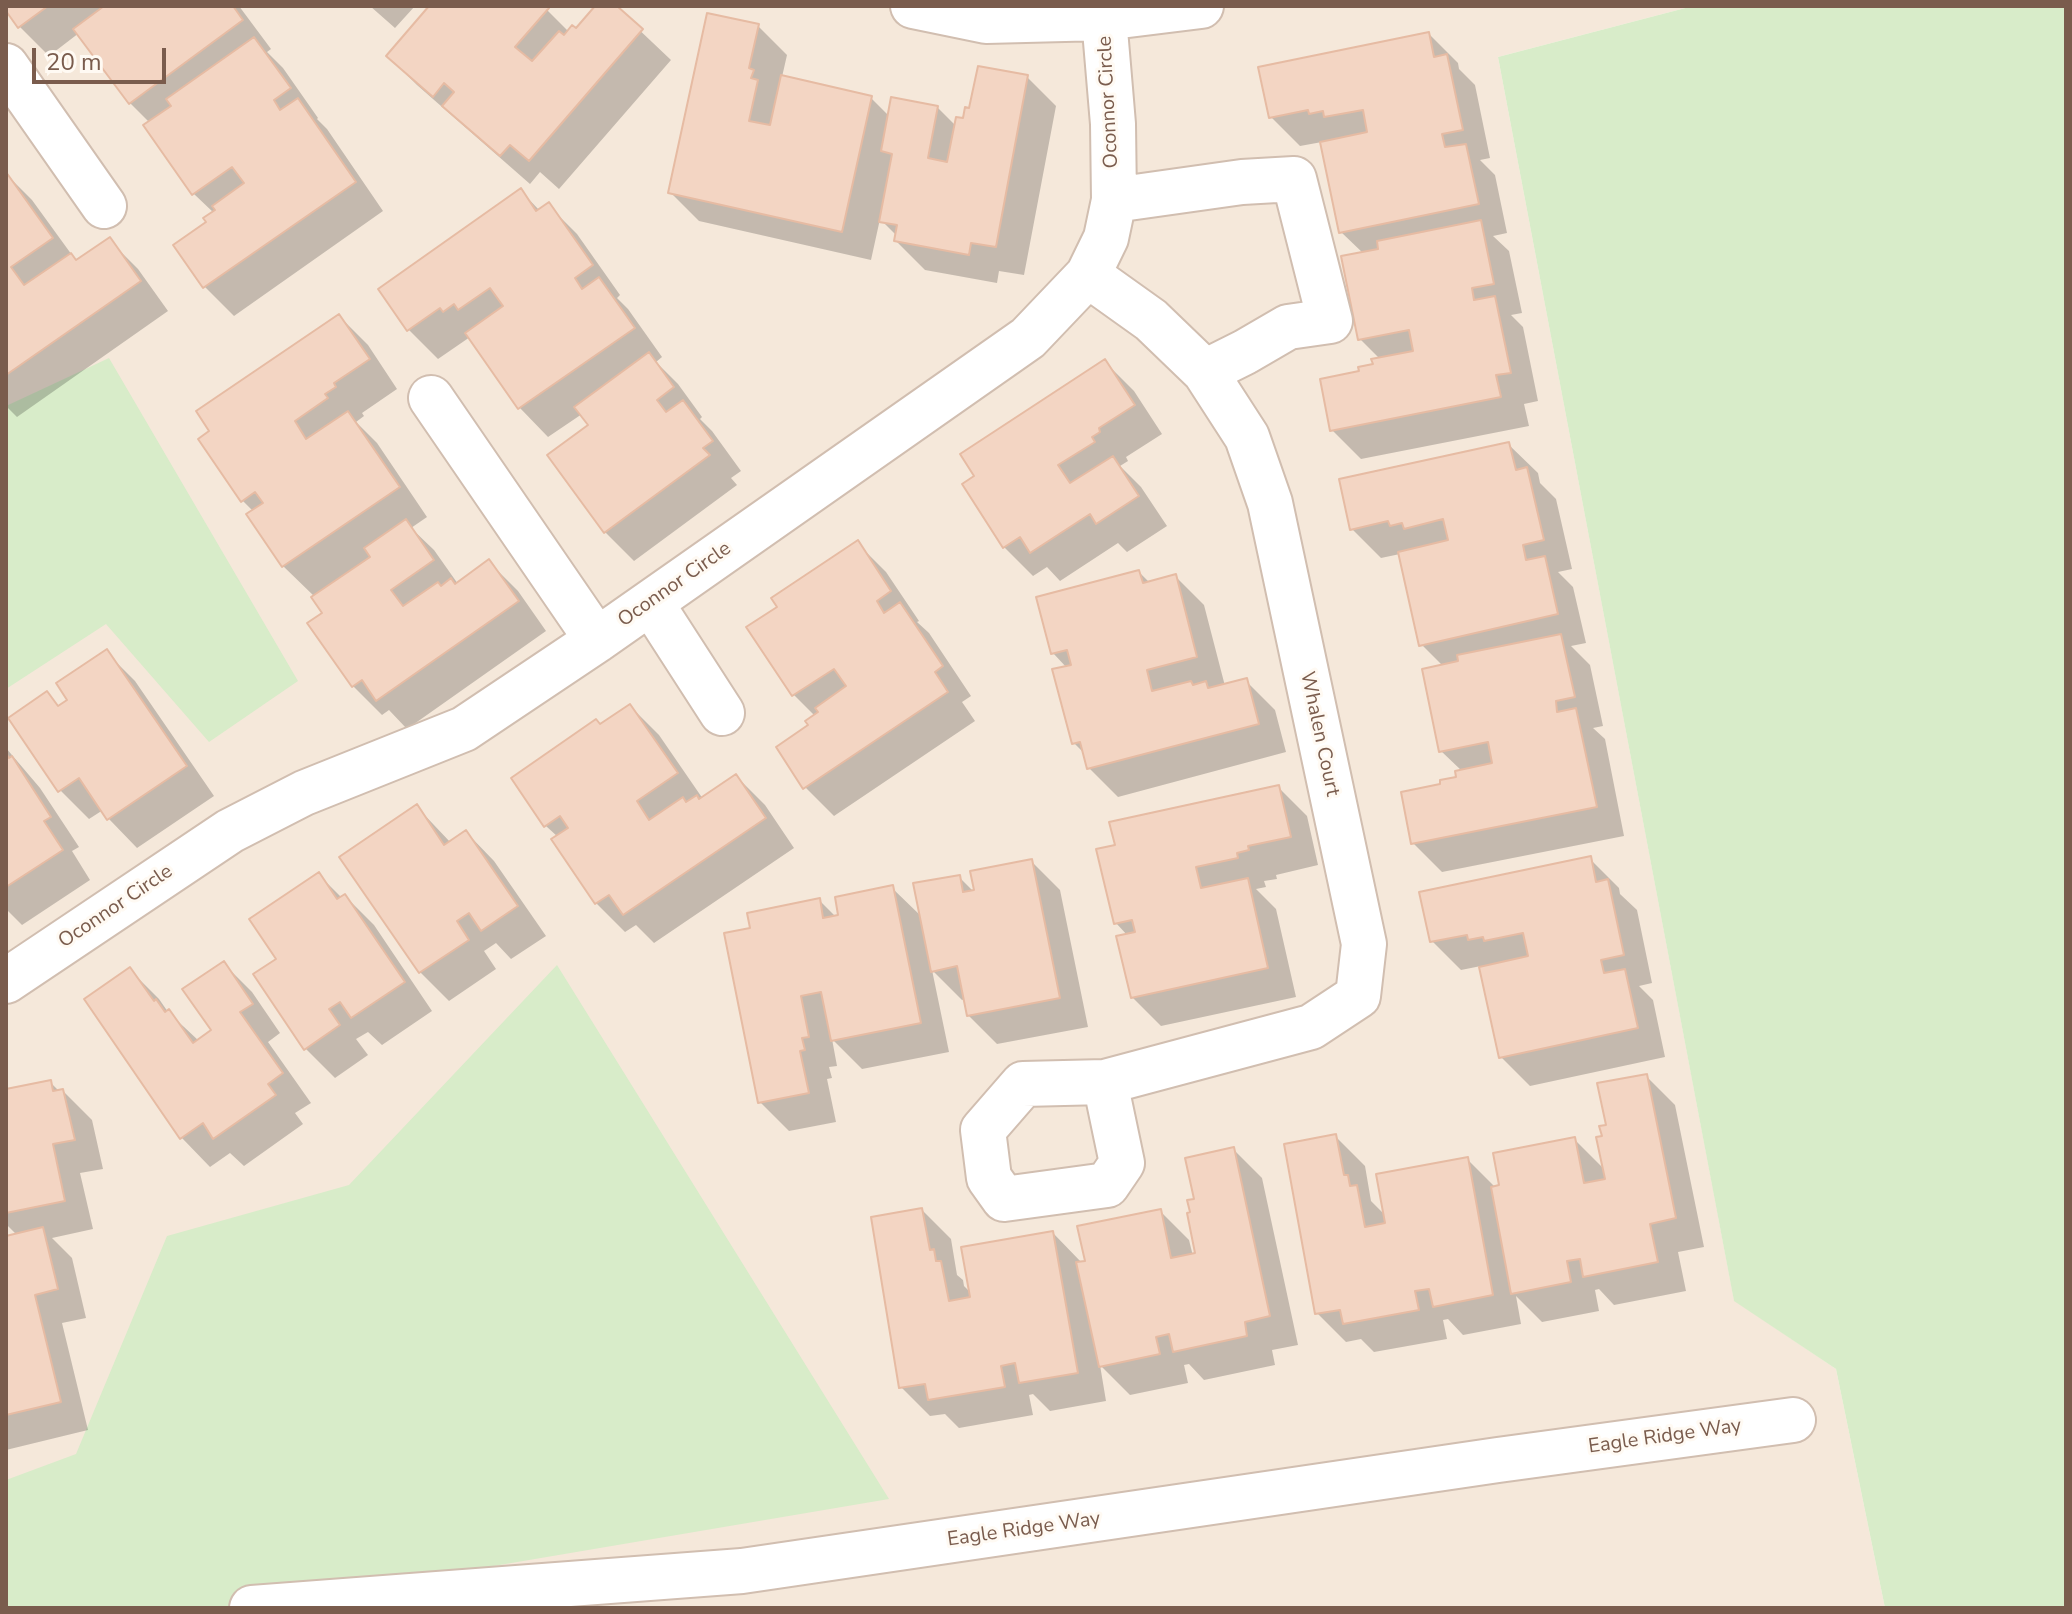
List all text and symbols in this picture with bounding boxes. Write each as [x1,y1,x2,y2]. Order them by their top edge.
scale bar [36,32,170,82]
street label: Oconnor Circle [1094,35,1124,169]
text: 20 m [46,46,102,78]
street label: Oconnor Circle [614,537,736,633]
street label: Whalen Court [1294,670,1344,798]
street label: Oconnor Circle [54,860,178,954]
street label: Eagle Ridge Way [1587,1414,1743,1460]
street label: Eagle Ridge Way [946,1507,1102,1553]

